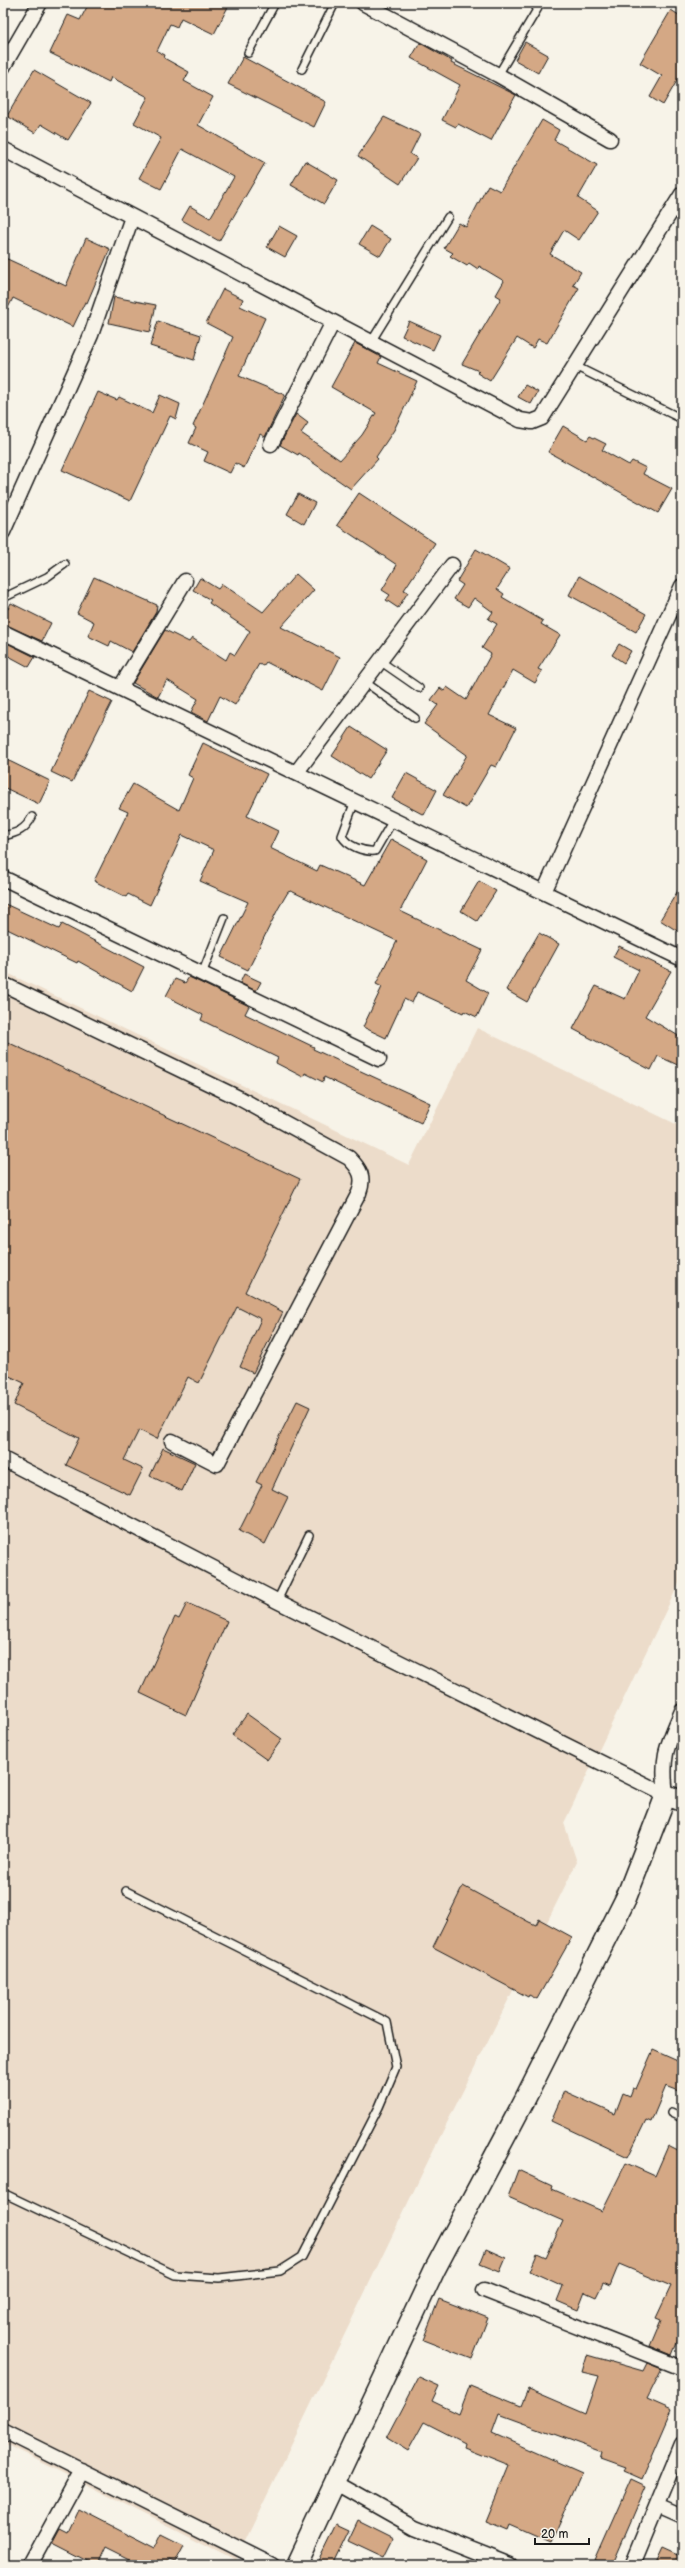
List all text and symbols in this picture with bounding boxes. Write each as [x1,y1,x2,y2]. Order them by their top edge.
scale bar [535,2520,589,2546]
text: 20 m [541,2527,568,2542]

